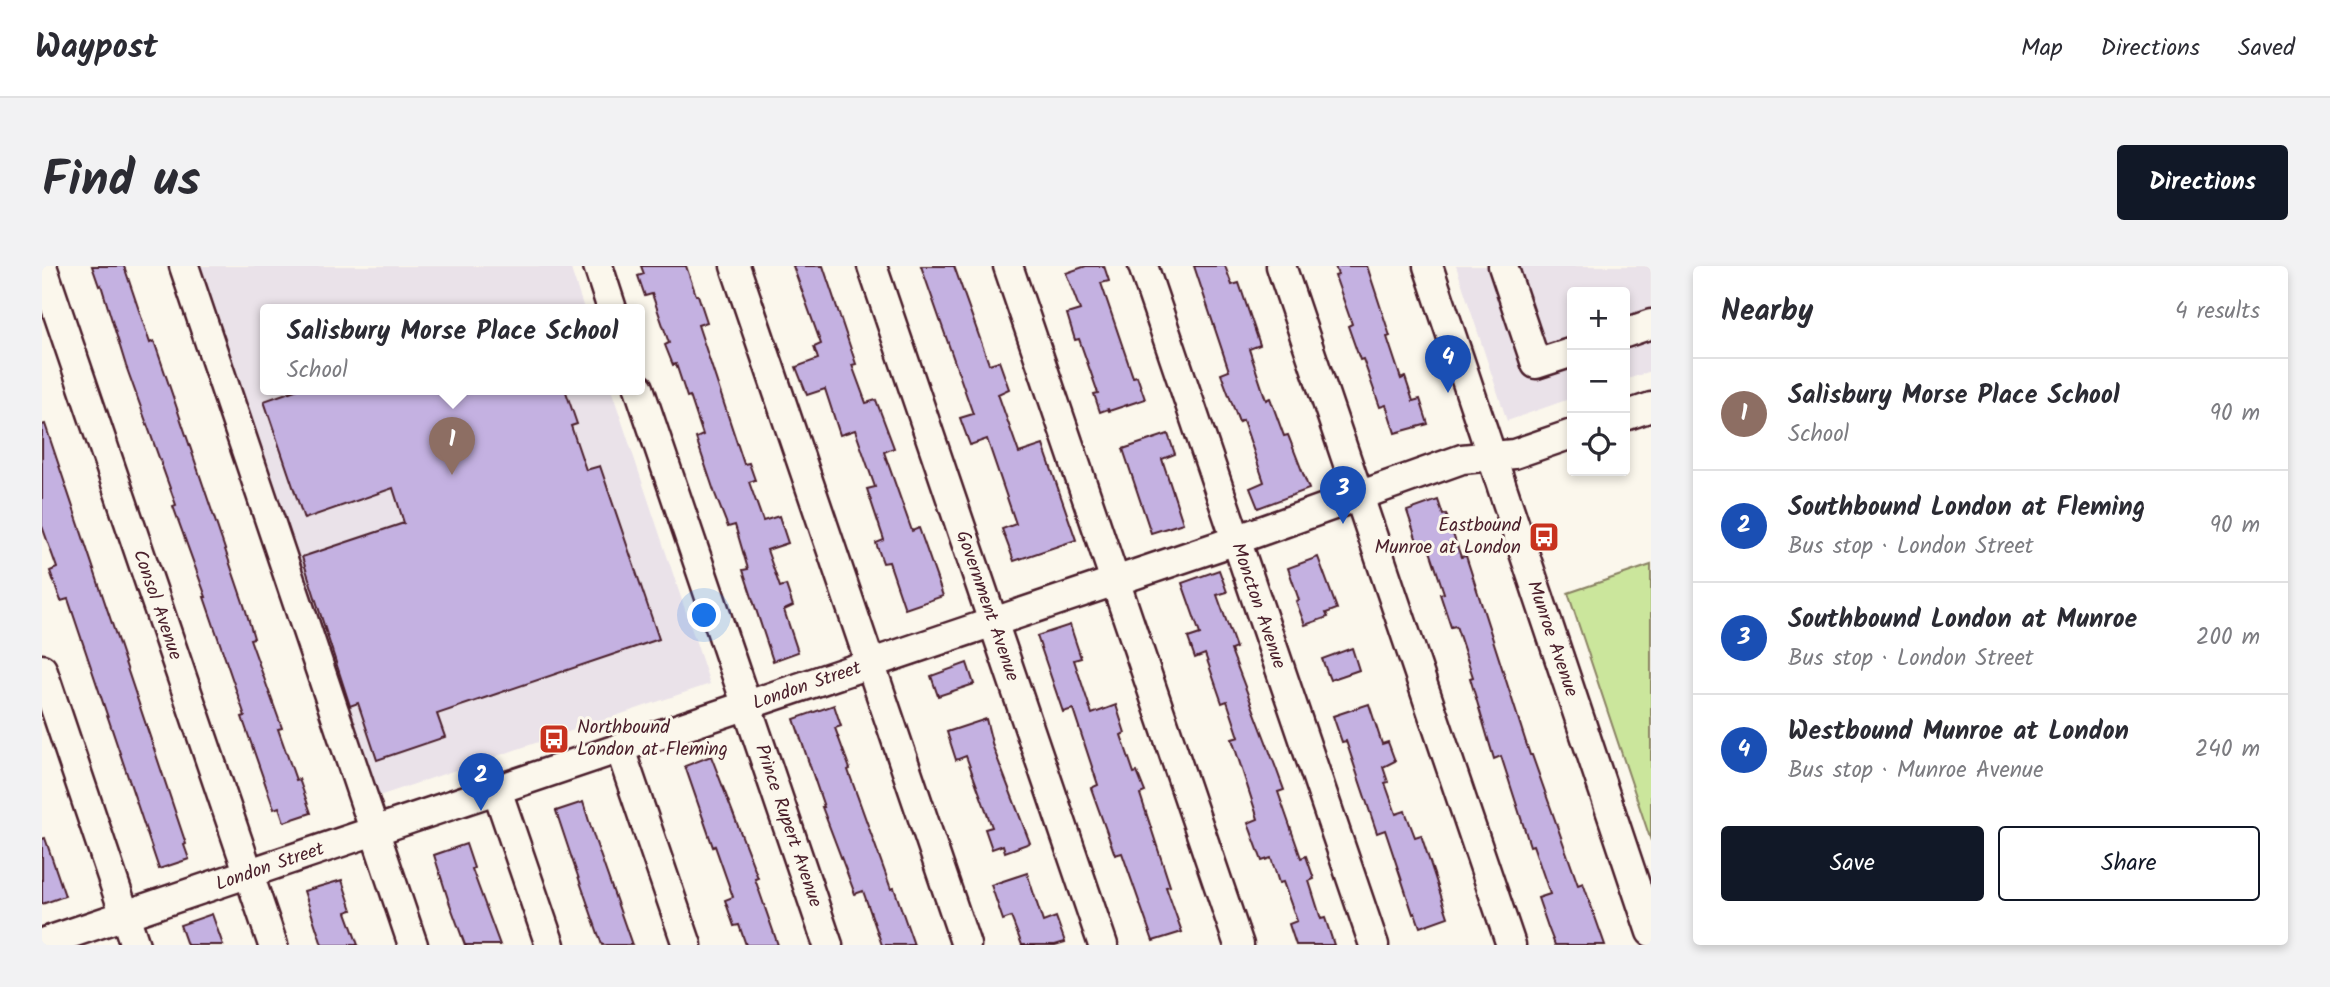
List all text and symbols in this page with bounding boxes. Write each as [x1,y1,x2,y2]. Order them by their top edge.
text: Waypost [35,22,158,75]
text: Map [2021,29,2063,68]
text: Directions [2101,29,2200,68]
text: Saved [2238,29,2295,68]
text: Find us [42,143,200,221]
button: Directions [2117,145,2288,220]
map controls [1567,287,1630,476]
button: + [1567,287,1630,350]
text: Nearby [1721,288,1813,336]
text: 4 results [2175,294,2260,330]
popup [260,304,645,395]
text: Salisbury Morse Place School [287,311,618,353]
pin: 4 [1425,335,1471,393]
button: − [1567,350,1630,413]
text: School [287,353,348,389]
text: Salisbury Morse Place School [1788,375,2120,417]
text: 1 [1741,396,1747,432]
text: 90 m [2210,396,2260,432]
button: locate [1567,413,1630,476]
pin: 1 [429,417,475,475]
text: School [1788,417,1849,453]
pin: 3 [1320,466,1366,524]
text: Southbound London at Fleming [1788,487,2145,529]
text: 2 [1737,508,1751,544]
text: 90 m [2210,508,2260,544]
place label: Eastbound Munroe at London [1374,511,1522,563]
bus stop icon: Eastbound Munroe at London [1527,520,1561,554]
street label: Government Avenue [947,526,1027,686]
text: Bus stop · London Street [1788,529,2034,565]
street label: Moncton Avenue [1222,539,1294,674]
street label: Consol Avenue [124,546,190,665]
street label: Munroe Avenue [1518,577,1586,702]
your location [687,598,721,632]
text: Southbound London at Munroe [1788,599,2137,641]
text: 3 [1738,620,1750,656]
text: 200 m [2196,620,2260,656]
text: Bus stop · London Street [1788,641,2034,677]
street label: London Street [749,653,866,719]
text: Westbound Munroe at London [1788,711,2129,753]
place label: Northbound London at Fleming [577,713,728,765]
bus stop icon: Northbound London at Fleming [537,722,571,756]
text: 4 [1738,732,1750,768]
text: 240 m [2195,732,2260,768]
street label: Prince Rupert Avenue [746,740,830,912]
pin: 2 [458,753,504,811]
text: Bus stop · Munroe Avenue [1788,753,2044,789]
button: Save [1721,826,1984,901]
button: Share [1998,826,2260,901]
street label: London Street [212,834,329,900]

